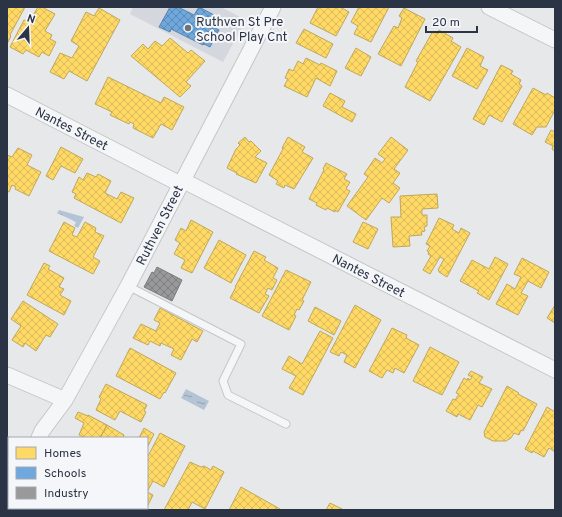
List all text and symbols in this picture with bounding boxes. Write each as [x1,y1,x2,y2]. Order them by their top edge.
north arrow [8,8,48,48]
scale bar [426,8,477,34]
text: N [25,12,37,27]
place label: Ruthven St Pre School Play Cnt [196,15,288,46]
text: 20 m [432,15,460,31]
marker: Ruthven St Pre School Play Cnt [183,23,193,33]
street label: Nantes Street [32,105,110,155]
street label: Ruthven Street [134,183,188,269]
street label: Nantes Street [329,252,407,302]
legend [8,437,148,509]
text: Homes [44,446,81,462]
text: Schools [44,466,86,482]
text: Industry [44,486,89,502]

